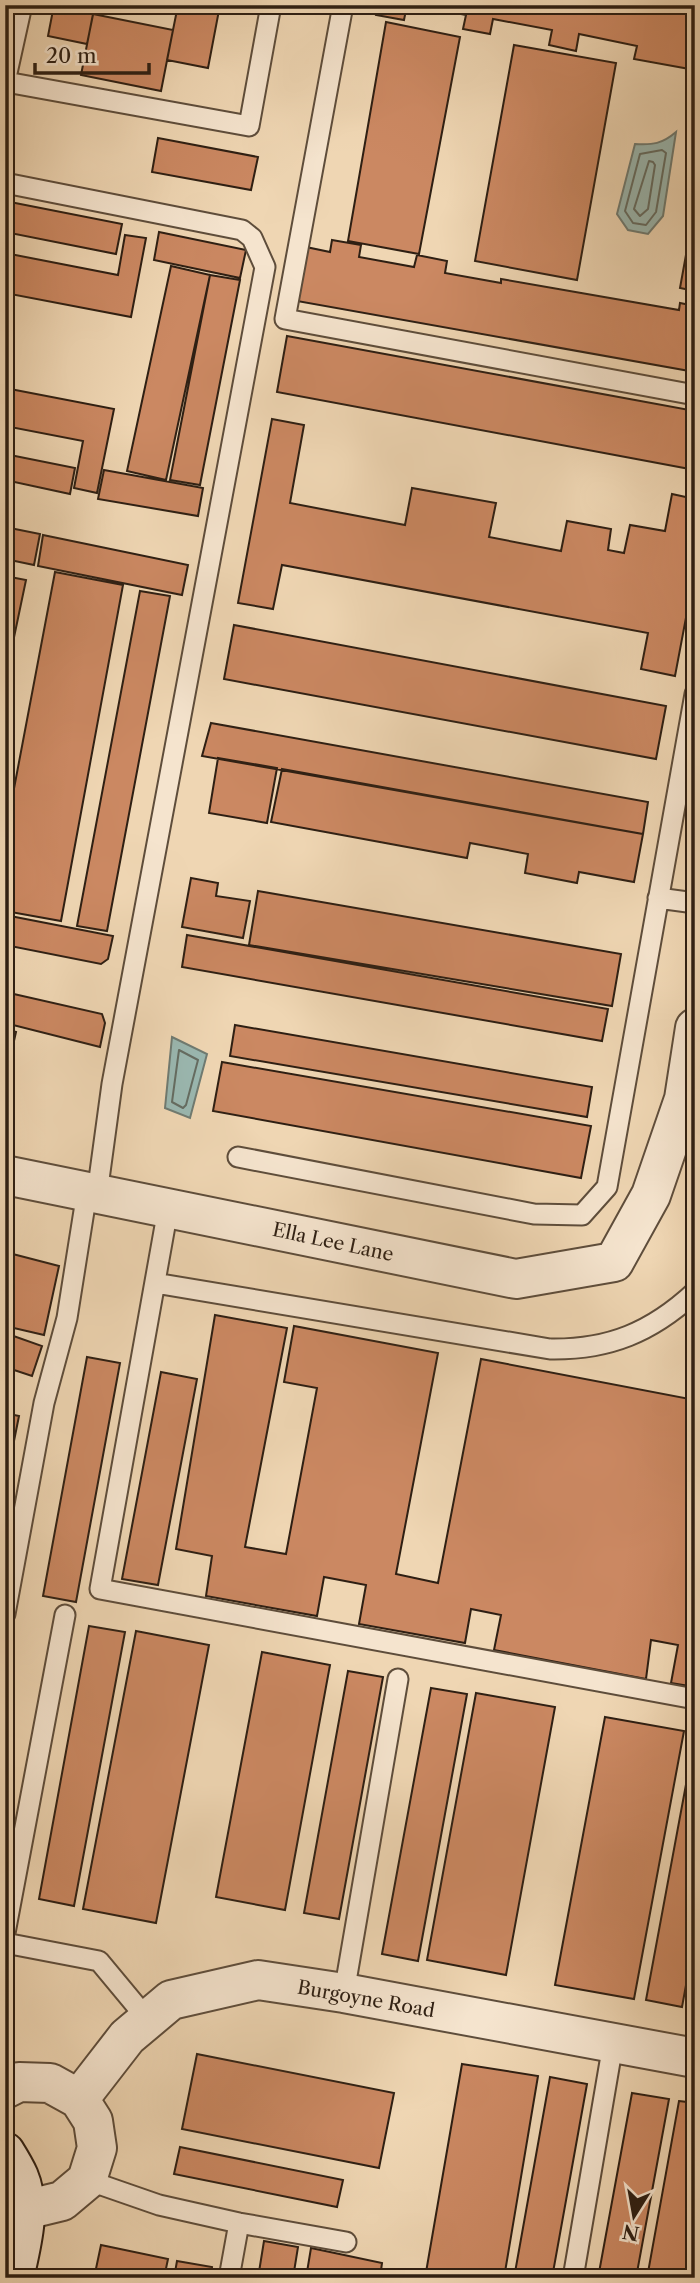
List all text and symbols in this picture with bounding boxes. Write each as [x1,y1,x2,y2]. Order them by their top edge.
scale bar [35,32,149,76]
text: 20 m [46,43,97,68]
street label: Ella Lee Lane [270,1218,396,1266]
street label: Burgoyne Road [296,1976,437,2022]
north arrow [598,2182,668,2252]
text: N [621,2219,641,2245]

